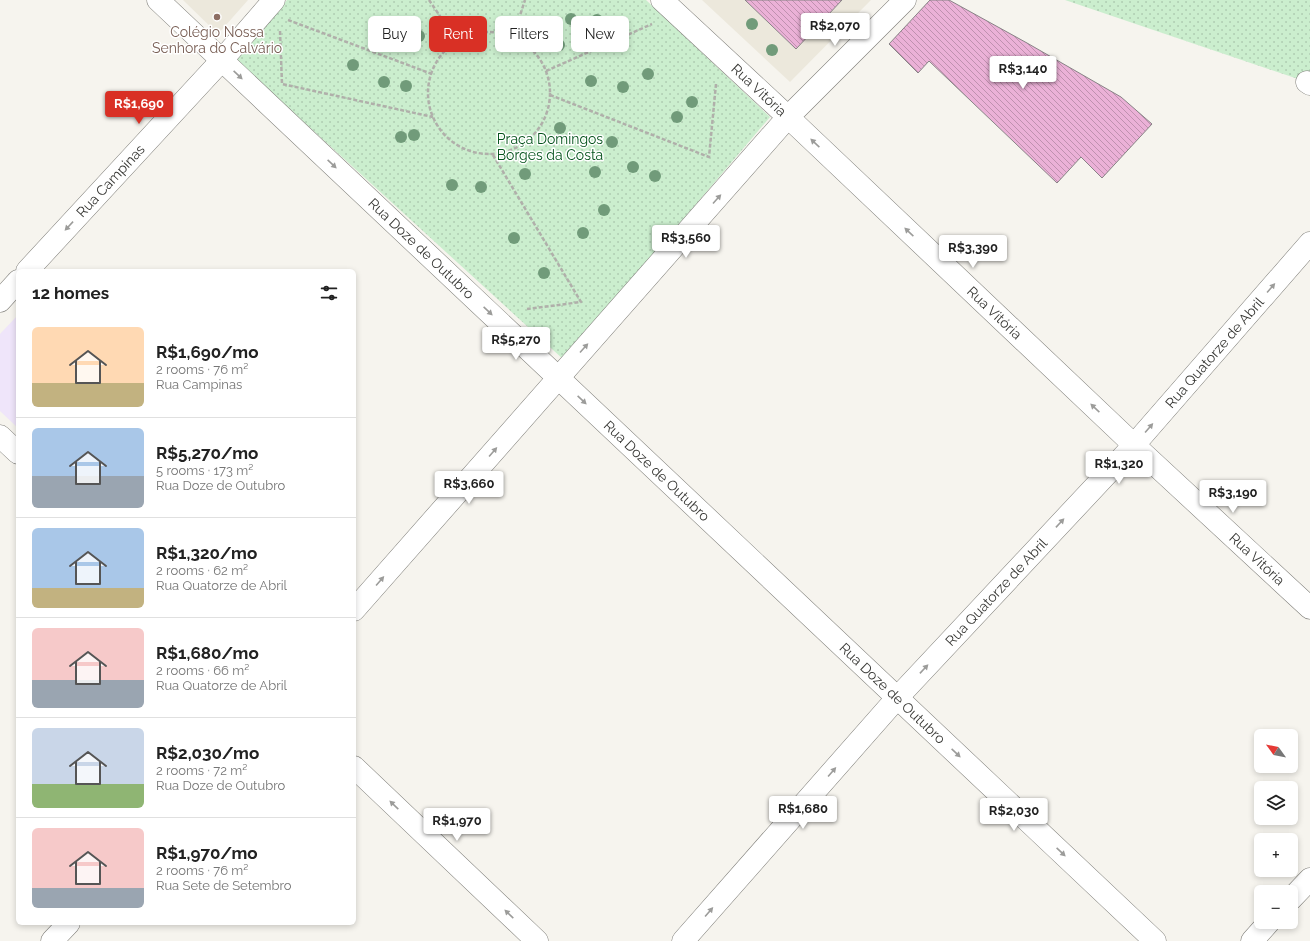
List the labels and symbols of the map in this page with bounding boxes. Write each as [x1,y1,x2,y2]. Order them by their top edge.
marker: Colégio Nossa Senhora do Calvário [212,12,222,22]
pin: R$2,070 [798,13,872,47]
place label: Colégio Nossa Senhora do Calvário [152,24,282,56]
pin: R$3,140 [986,56,1060,90]
street label: Rua Vitória [728,61,790,119]
one-way arrow [233,70,243,80]
pin: R$1,690 [102,91,176,125]
park label: Praça Domingos Borges da Costa [497,131,603,163]
one-way arrow [810,138,820,148]
street label: Rua Campinas [73,141,148,220]
one-way arrow [327,159,337,169]
one-way arrow [712,194,722,204]
street label: Rua Doze de Outubro [365,195,477,302]
one-way arrow [64,221,73,231]
pin: R$3,560 [649,225,723,259]
one-way arrow [904,227,914,237]
pin: R$3,390 [936,235,1010,269]
street label: Rua Vitória [964,283,1025,342]
one-way arrow [1266,283,1275,292]
street label: Rua Quatorze de Abril [1162,294,1267,411]
one-way arrow [483,306,493,316]
pin: R$5,270 [479,327,553,361]
one-way arrow [580,343,589,354]
one-way arrow [577,395,587,405]
one-way arrow [1090,403,1100,413]
street label: Rua Doze de Outubro [601,417,713,525]
one-way arrow [1144,422,1153,433]
one-way arrow [489,446,498,457]
pin: R$1,320 [1082,451,1156,485]
pin: R$3,660 [432,471,506,505]
pin: R$3,190 [1196,480,1270,514]
one-way arrow [1055,518,1065,528]
street label: Rua Vitória [1226,530,1288,588]
street label: Rua Quatorze de Abril [942,535,1051,649]
one-way arrow [375,575,384,586]
street label: Rua Doze de Outubro [836,640,949,747]
one-way arrow [919,664,928,674]
north arrow [1254,729,1298,773]
one-way arrow [951,748,961,758]
one-way arrow [827,767,836,777]
pin: R$1,680 [766,796,840,830]
pin: R$2,030 [977,798,1051,832]
one-way arrow [389,801,399,810]
pin: R$1,970 [420,808,494,842]
one-way arrow [1056,847,1065,856]
one-way arrow [704,906,713,917]
one-way arrow [504,909,514,919]

